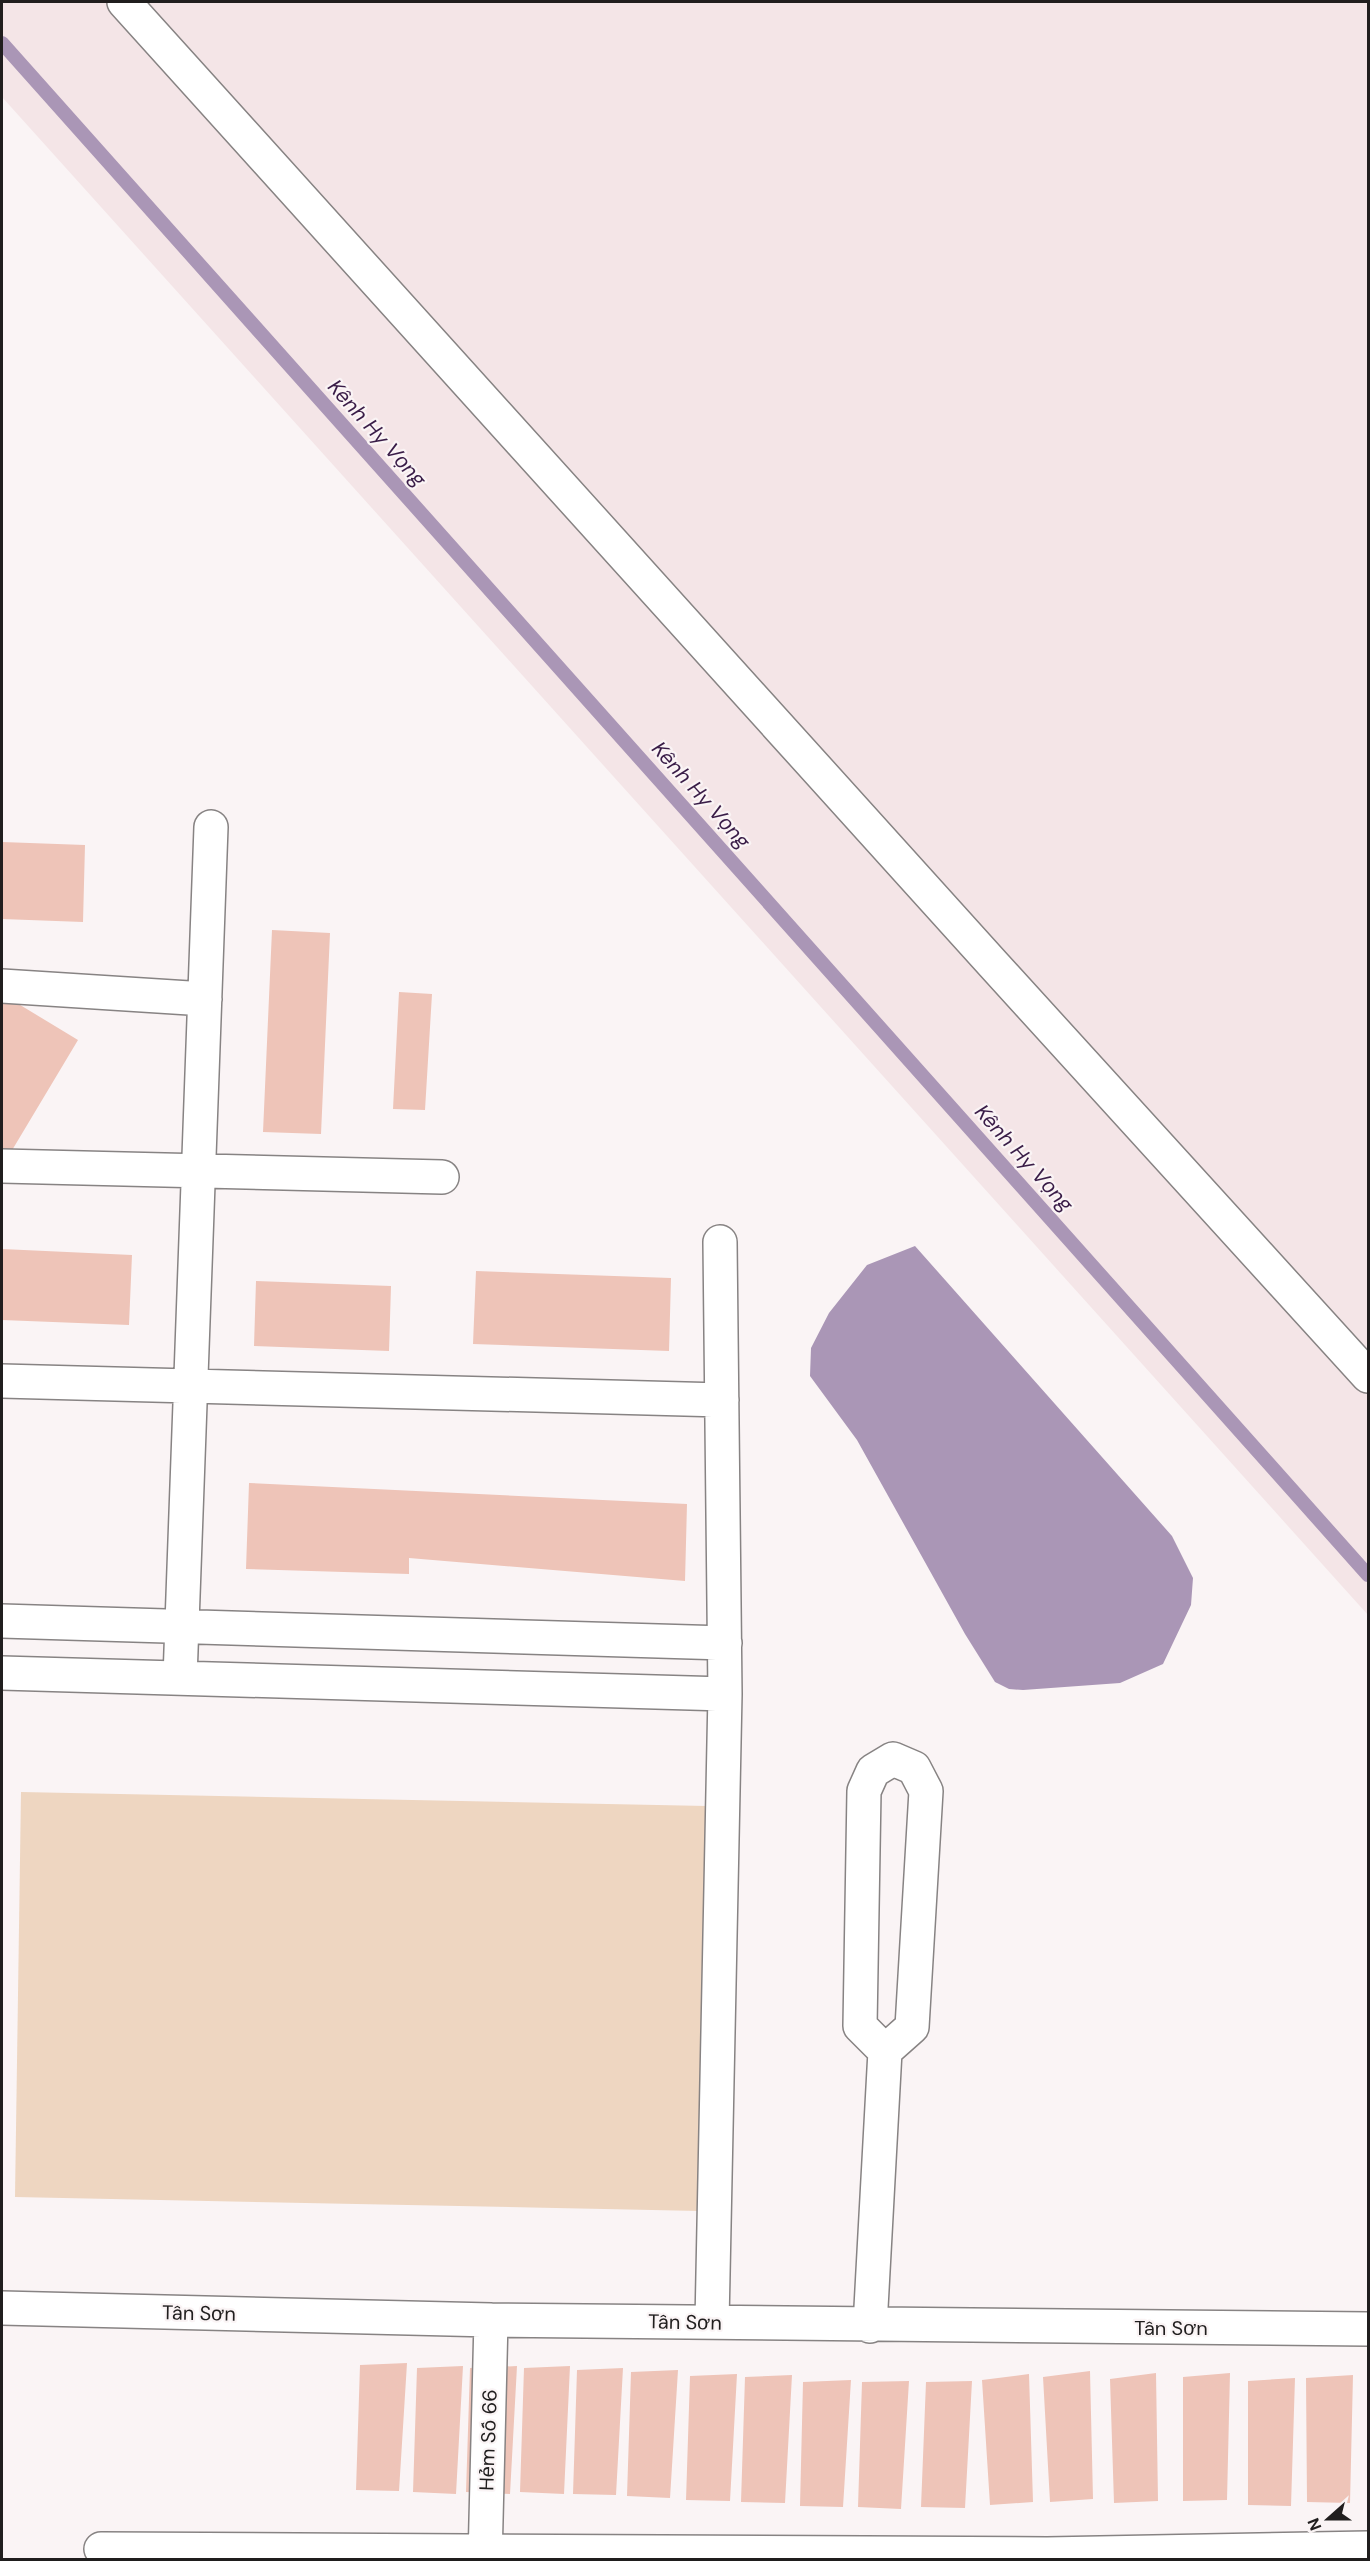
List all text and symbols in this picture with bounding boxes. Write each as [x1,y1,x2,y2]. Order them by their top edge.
water label: Kênh Hy Vọng [321,374,433,493]
water label: Kênh Hy Vọng [645,736,757,855]
water label: Kênh Hy Vọng [968,1099,1080,1218]
street label: Tân Sơn [162,2299,236,2327]
street label: Tân Sơn [648,2308,722,2336]
street label: Tân Sơn [1134,2315,1208,2341]
street label: Hẻm Số 66 [473,2389,503,2491]
north arrow [1298,2489,1358,2549]
text: N [1303,2515,1326,2533]

